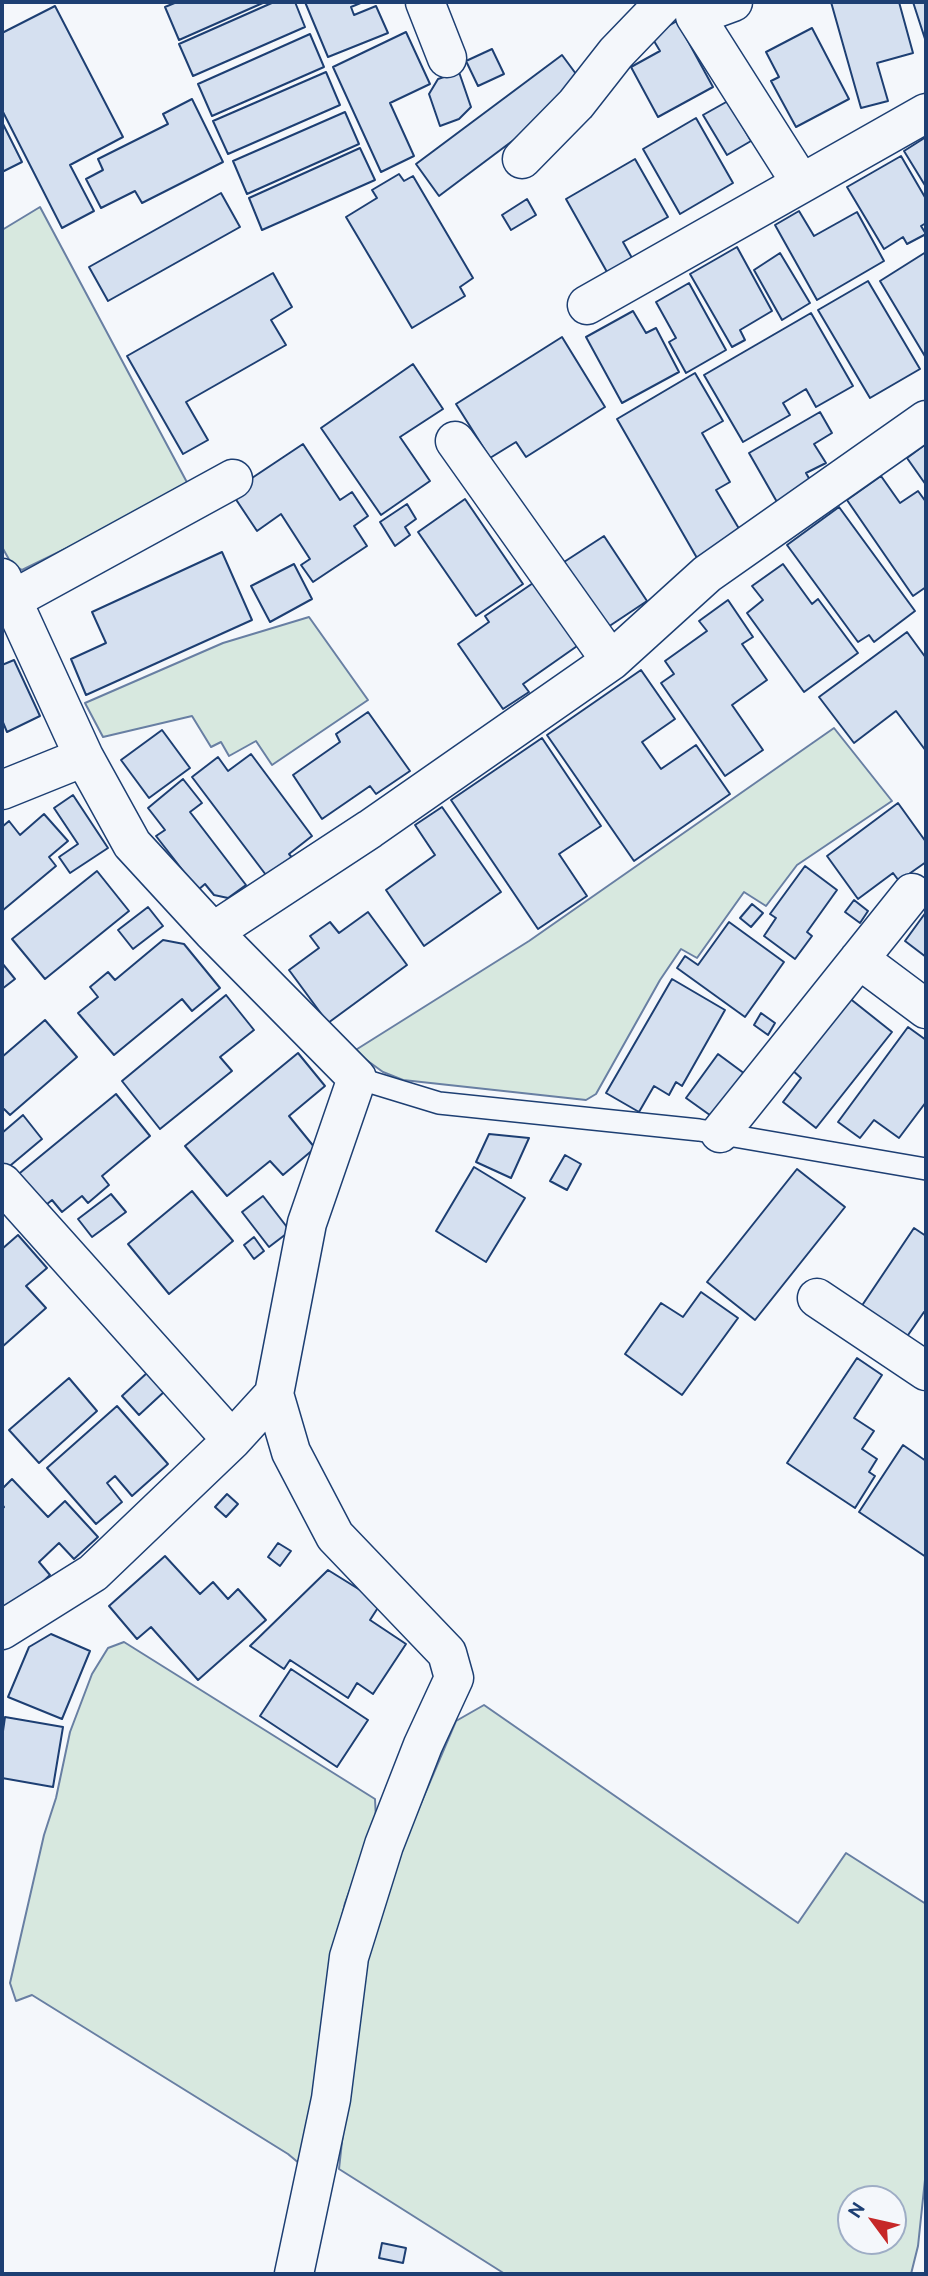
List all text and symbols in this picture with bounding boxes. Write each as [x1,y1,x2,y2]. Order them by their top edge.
north arrow [837,2185,907,2255]
text: N [843,2198,869,2222]

